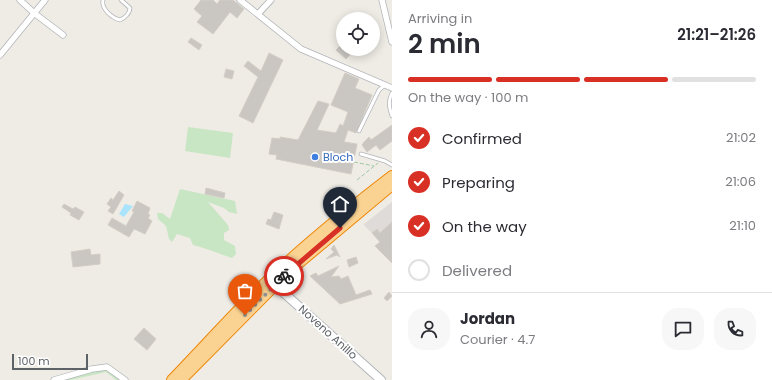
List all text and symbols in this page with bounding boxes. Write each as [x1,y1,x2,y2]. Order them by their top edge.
text: Arriving in [408,9,472,28]
map controls [336,12,380,56]
button: locate [336,12,380,56]
text: 21:21–21:26 [677,24,756,45]
text: 2 min [408,26,481,62]
text: On the way · 100 m [408,88,528,107]
icon: check [408,127,430,149]
text: Confirmed [442,128,522,149]
text: 21:02 [726,128,756,147]
place label: Bloch [323,149,353,165]
marker: Bloch [310,152,320,162]
icon: check [408,171,430,193]
text: Preparing [442,172,515,193]
text: 21:06 [725,172,756,191]
pin [323,187,357,228]
icon: home [329,193,351,215]
icon: check [408,215,430,237]
text: On the way [442,216,527,237]
text: 21:10 [729,216,756,235]
courier [264,256,304,296]
text: Delivered [442,260,512,281]
icon: bike [273,265,295,287]
pin [228,274,262,315]
icon: bag [234,280,256,302]
street label: Noveno Anillo [295,301,361,363]
button: person [408,308,450,350]
text: Jordan [460,308,515,329]
button: chat [662,308,704,350]
button: phone [714,308,756,350]
text: Courier · 4.7 [460,330,535,349]
scale bar [12,352,88,371]
text: 100 m [18,353,50,369]

